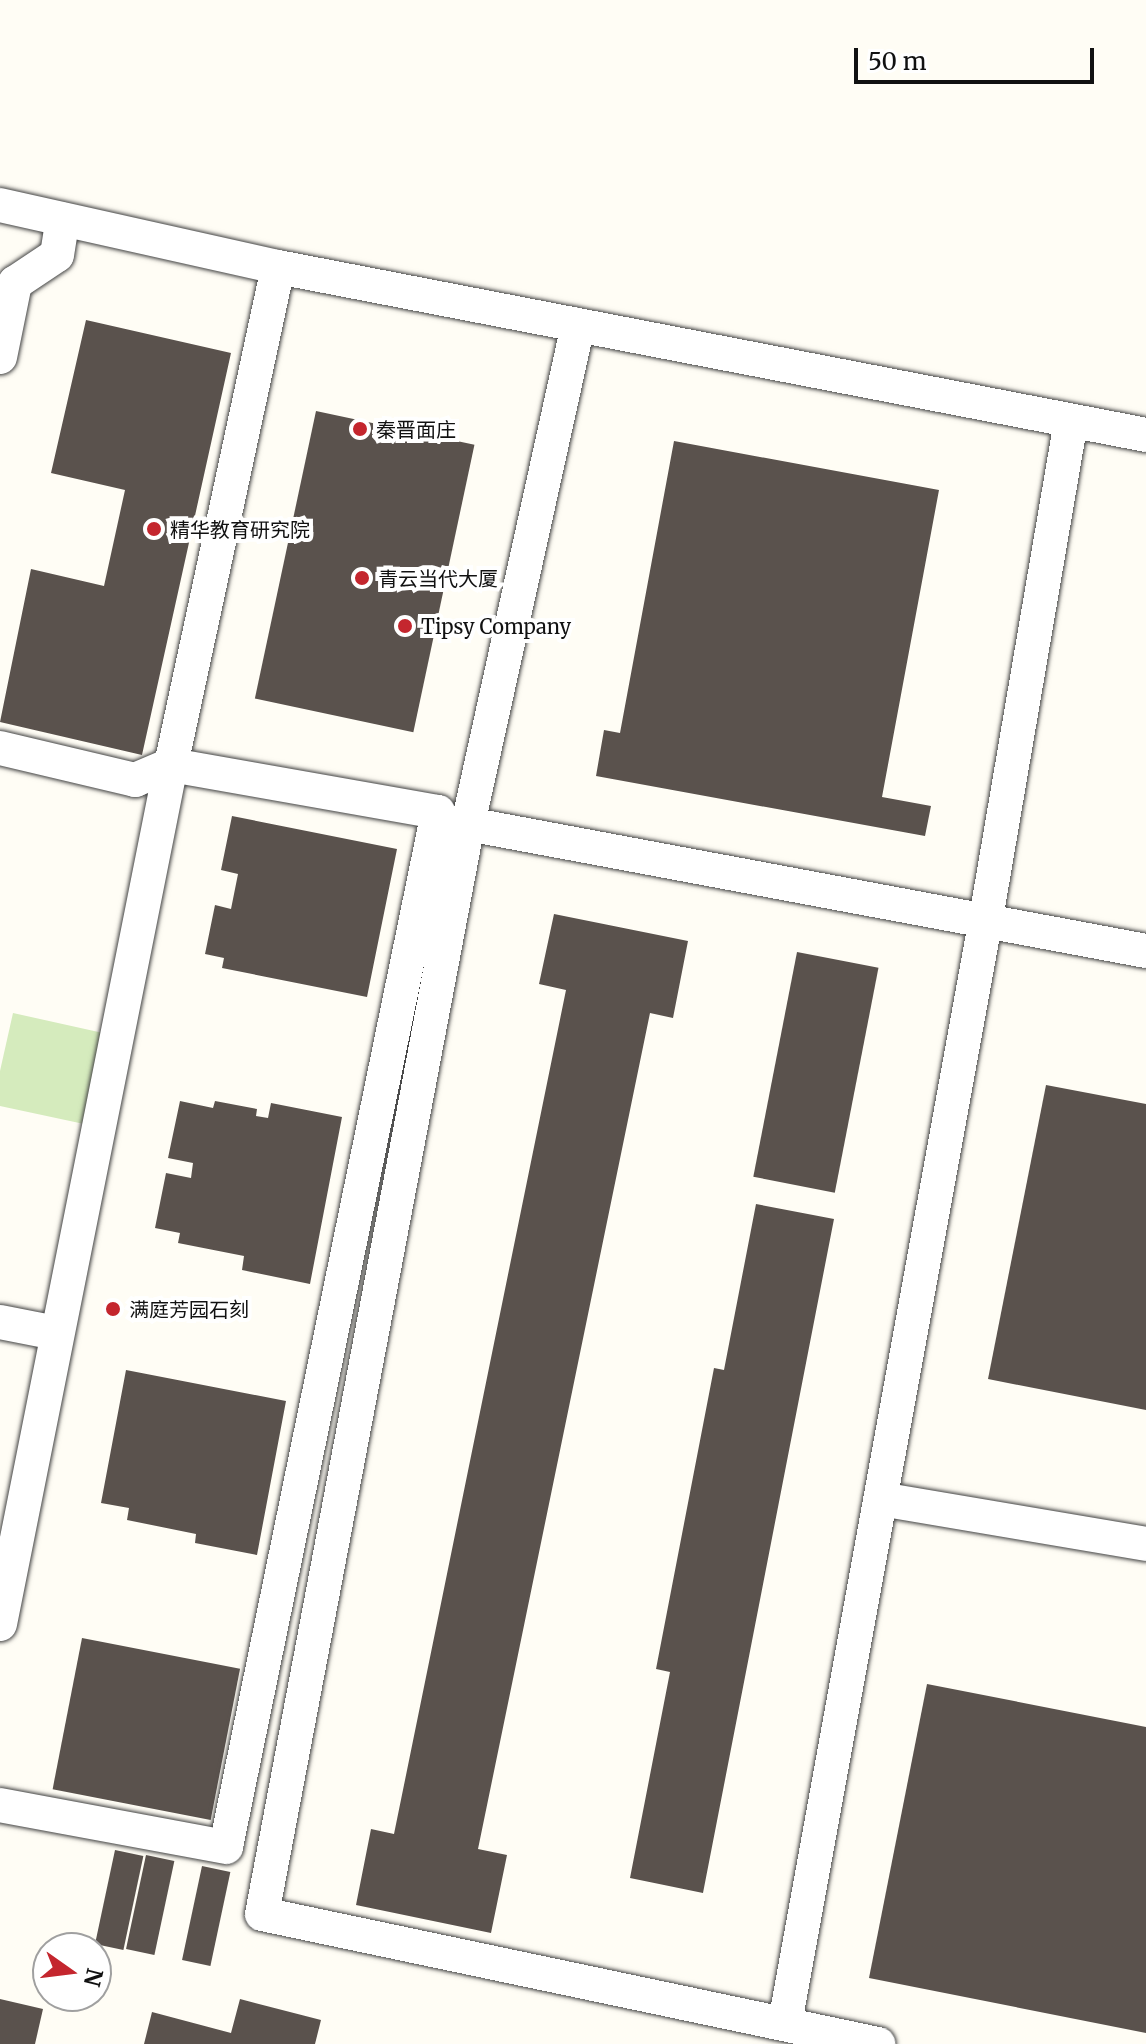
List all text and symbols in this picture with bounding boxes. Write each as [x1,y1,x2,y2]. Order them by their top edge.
scale bar [858,32,1098,82]
text: 50 m [868,46,927,77]
place label: 秦晋面庄 [376,417,456,441]
marker: 秦晋面庄 [351,420,369,438]
place label: 精华教育研究院 [170,517,310,541]
marker: 精华教育研究院 [145,520,163,538]
place label: 青云当代大厦 [378,566,498,590]
marker: 青云当代大厦 [353,569,371,587]
place label: Tipsy Company [421,614,571,638]
marker: Tipsy Company [396,617,414,635]
place label: 满庭芳园石刻 [129,1297,249,1321]
marker: 满庭芳园石刻 [104,1300,122,1318]
north arrow [32,1932,112,2012]
text: N [78,1965,109,1989]

